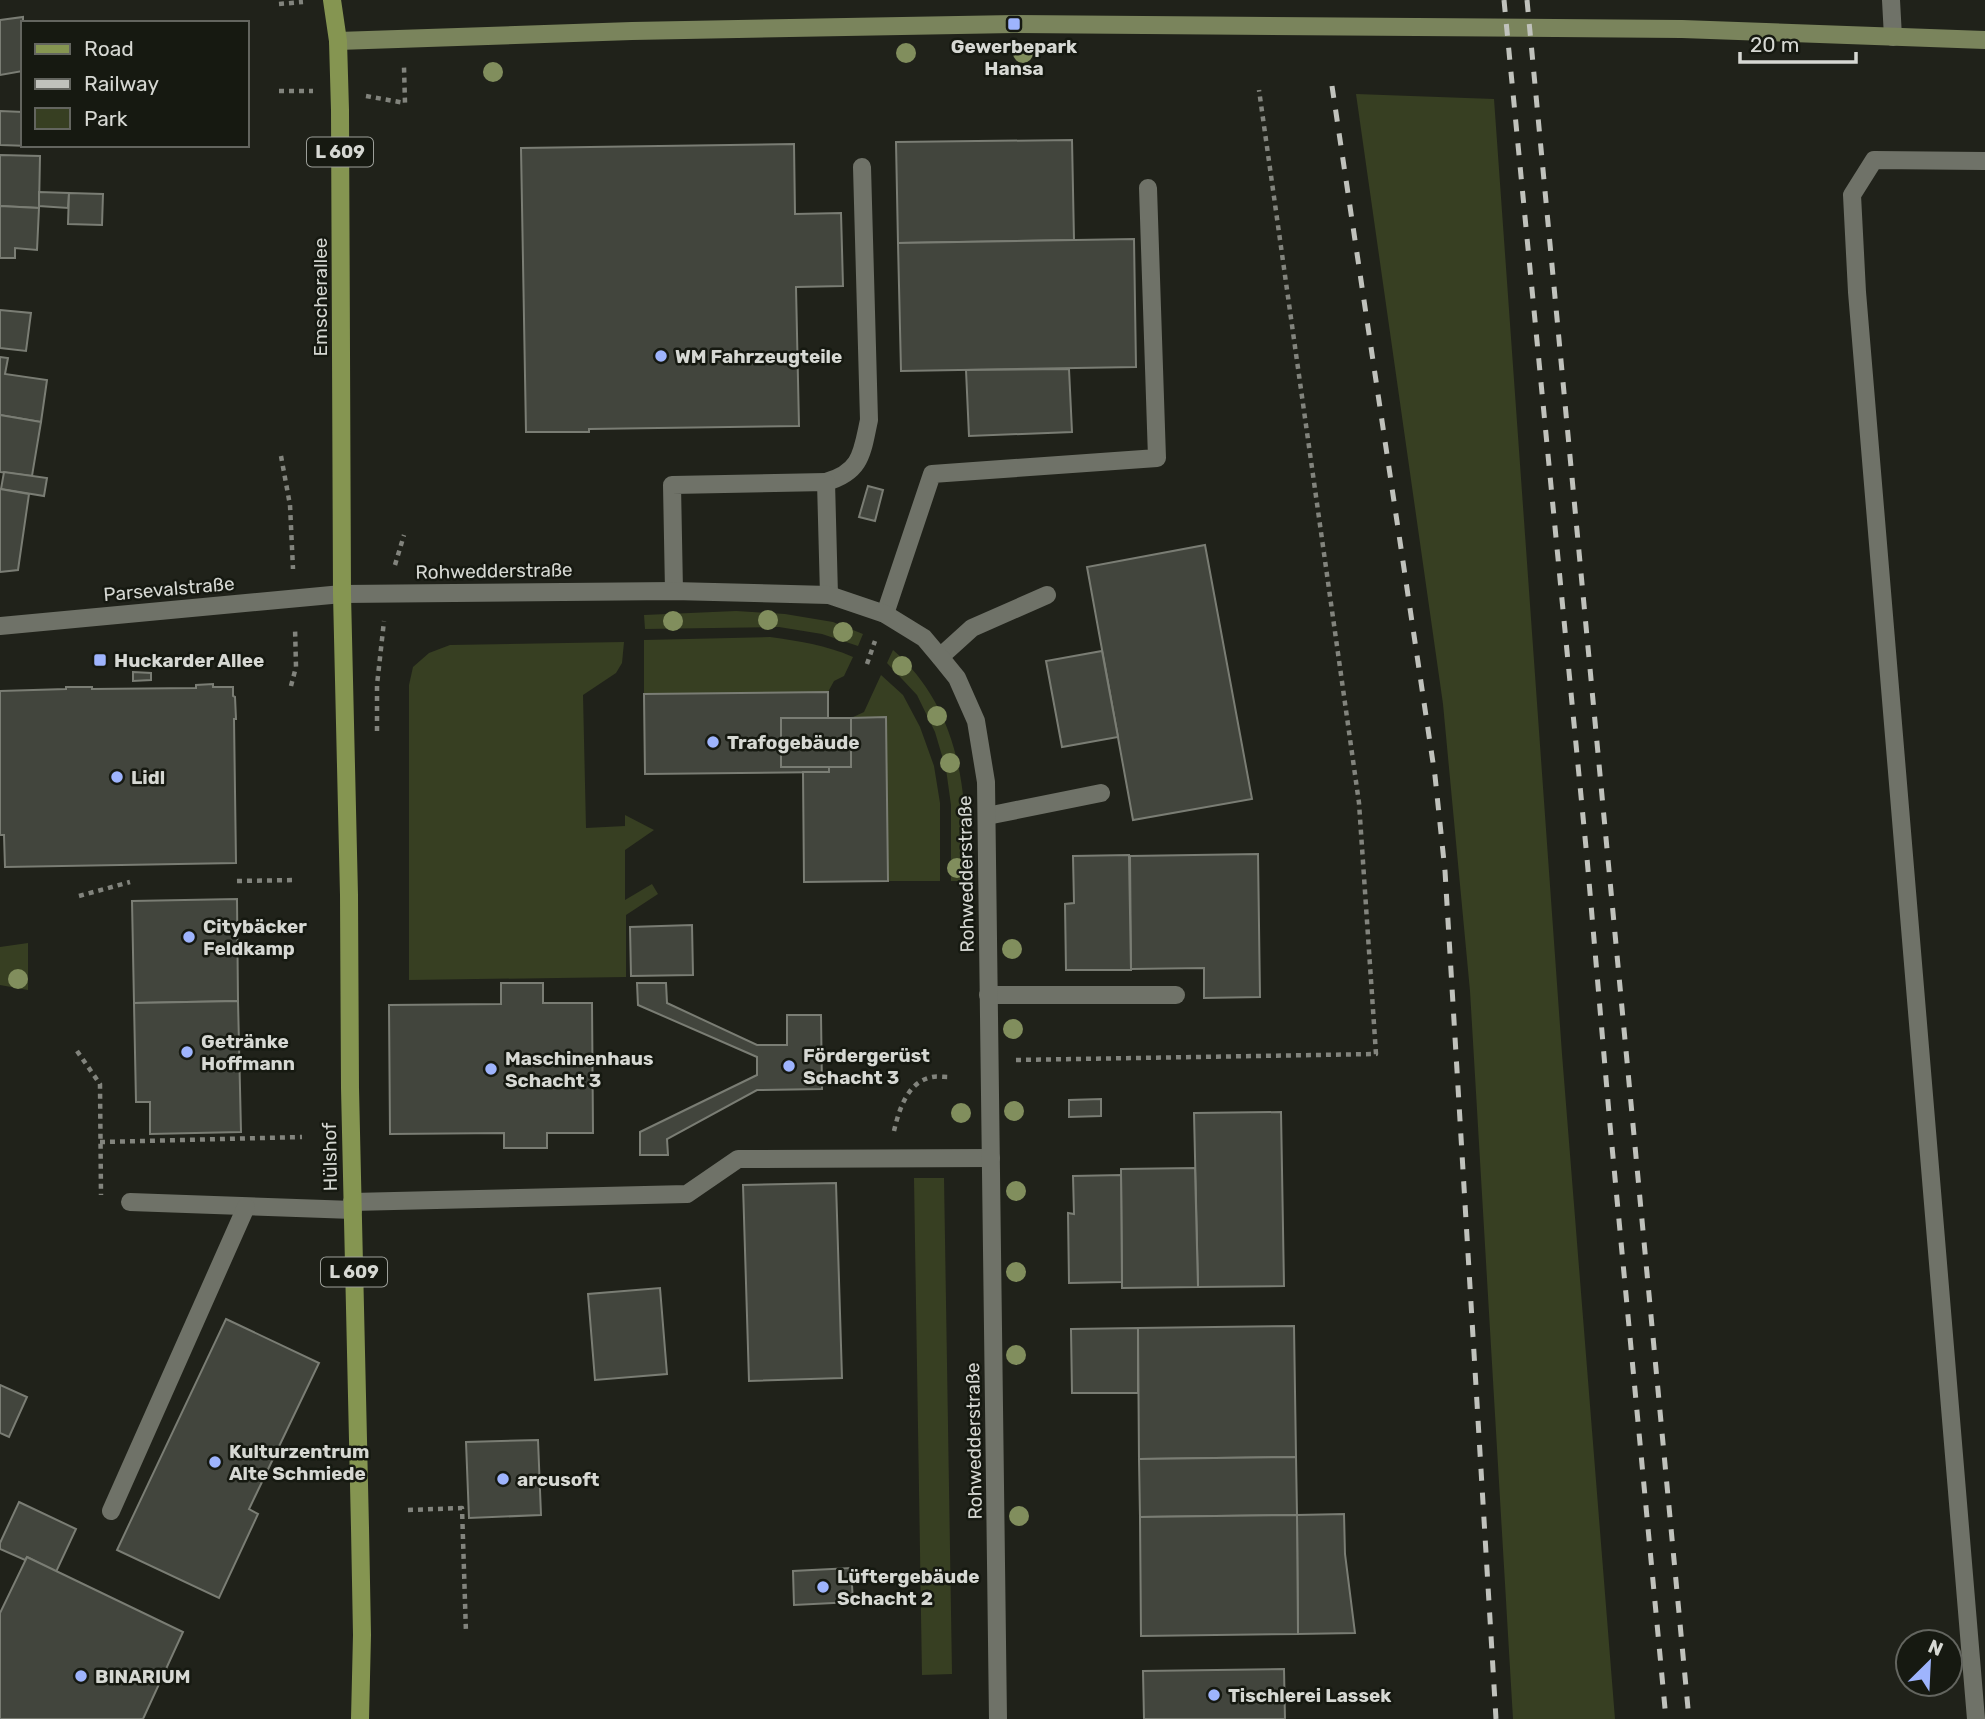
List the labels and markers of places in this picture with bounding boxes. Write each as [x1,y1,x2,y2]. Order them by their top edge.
marker: Gewerbepark Hansa [1006,16,1022,32]
place label: Gewerbepark Hansa [951,35,1077,80]
place label: WM Fahrzeugteile [675,345,842,368]
marker: WM Fahrzeugteile [653,348,669,364]
place label: Huckarder Allee [114,649,264,672]
marker: Huckarder Allee [92,652,108,668]
place label: Trafogebäude [727,731,859,754]
marker: Trafogebäude [705,734,721,750]
place label: Lidl [131,766,165,789]
marker: Lidl [109,769,125,785]
place label: Citybäcker Feldkamp [203,915,307,960]
marker: Citybäcker Feldkamp [181,929,197,945]
place label: Getränke Hoffmann [201,1030,295,1075]
marker: Getränke Hoffmann [179,1044,195,1060]
place label: Fördergerüst Schacht 3 [803,1044,930,1089]
place label: Maschinenhaus Schacht 3 [505,1047,653,1092]
marker: Fördergerüst Schacht 3 [781,1058,797,1074]
marker: Maschinenhaus Schacht 3 [483,1061,499,1077]
place label: Kulturzentrum Alte Schmiede [229,1440,369,1485]
marker: Kulturzentrum Alte Schmiede [207,1454,223,1470]
place label: arcusoft [517,1468,600,1491]
marker: arcusoft [495,1471,511,1487]
place label: Lüftergebäude Schacht 2 [837,1565,979,1610]
marker: Lüftergebäude Schacht 2 [815,1579,831,1595]
place label: BINARIUM [95,1665,191,1688]
marker: BINARIUM [73,1668,89,1684]
place label: Tischlerei Lassek [1228,1684,1391,1707]
marker: Tischlerei Lassek [1206,1687,1222,1703]

